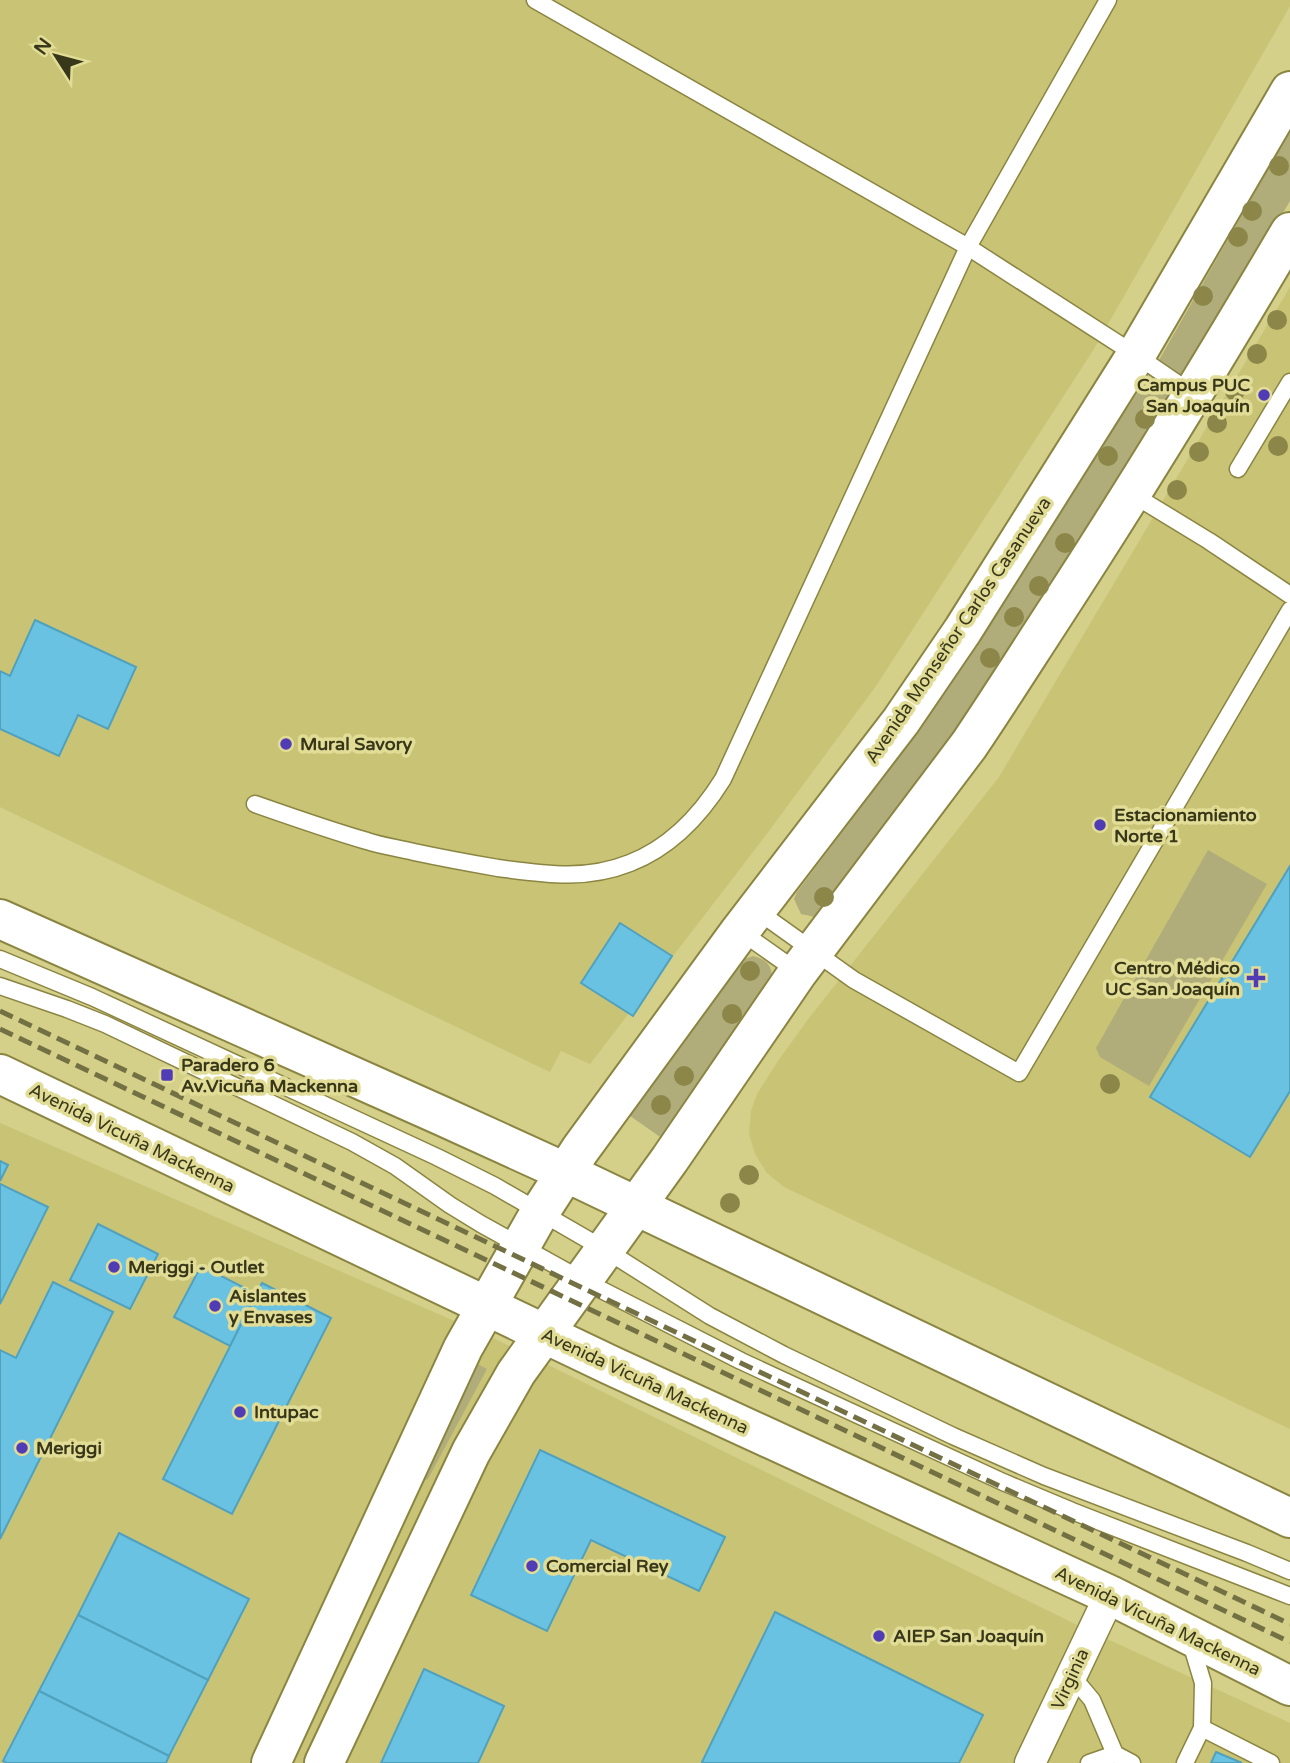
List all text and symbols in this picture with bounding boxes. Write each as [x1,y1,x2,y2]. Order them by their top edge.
north arrow [21,21,91,91]
text: N [30,34,56,59]
place label: Campus PUC San Joaquín [1137,374,1250,417]
marker: Campus PUC San Joaquín [1256,387,1272,403]
street label: Avenida Monseñor Carlos Casanueva [860,493,1056,767]
place label: Mural Savory [300,733,413,755]
marker: Mural Savory [278,736,294,752]
place label: Estacionamiento Norte 1 [1114,804,1257,847]
marker: Estacionamiento Norte 1 [1092,817,1108,833]
place label: Centro Médico UC San Joaquín [1105,957,1240,1000]
marker: Centro Médico UC San Joaquín [1246,968,1266,988]
place label: Paradero 6 Av.Vicuña Mackenna [181,1054,358,1097]
marker: Paradero 6 Av.Vicuña Mackenna [159,1067,175,1083]
street label: Avenida Vicuña Mackenna [26,1079,238,1197]
place label: Meriggi - Outlet [128,1256,265,1278]
marker: Meriggi - Outlet [106,1259,122,1275]
place label: Aislantes y Envases [229,1285,313,1328]
marker: Aislantes y Envases [207,1298,223,1314]
street label: Avenida Vicuña Mackenna [538,1323,752,1439]
place label: Intupac [254,1401,319,1423]
marker: Intupac [232,1404,248,1420]
place label: Meriggi [36,1437,102,1459]
marker: Meriggi [14,1440,30,1456]
place label: Comercial Rey [546,1555,669,1577]
marker: Comercial Rey [524,1558,540,1574]
street label: Avenida Vicuña Mackenna [1052,1562,1264,1680]
place label: AIEP San Joaquín [893,1625,1044,1647]
marker: AIEP San Joaquín [871,1628,887,1644]
street label: Virginia [1046,1645,1094,1713]

